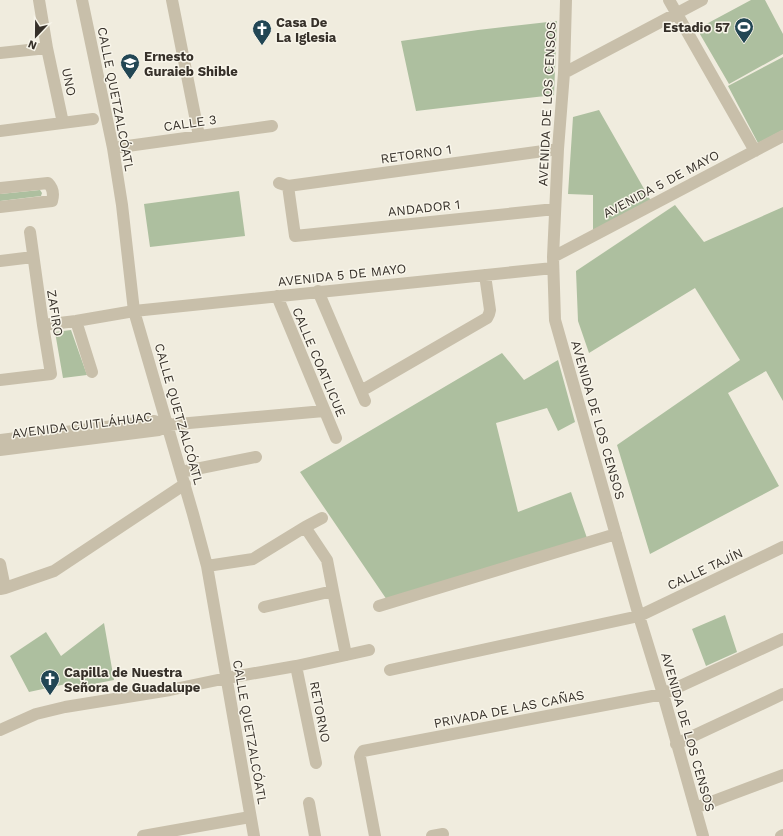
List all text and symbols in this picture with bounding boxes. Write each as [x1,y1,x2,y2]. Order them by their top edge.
place label: Casa De La Iglesia [276,15,337,45]
north arrow [16,16,56,56]
sports icon: Estadio 57 [733,16,755,44]
church icon: Casa De La Iglesia [251,18,273,46]
place label: Estadio 57 [663,20,730,35]
street label: AVENIDA DE LOS CENSOS [535,21,559,187]
street label: CALLE QUETZALCÓATL [95,25,138,173]
text: N [26,37,39,52]
place label: Ernesto Guraieb Shible [144,49,238,79]
school or university icon: Ernesto Guraieb Shible [119,52,141,80]
street label: UNO [59,67,79,97]
street label: CALLE 3 [163,112,217,134]
street label: RETORNO 1 [380,142,452,166]
street label: AVENIDA 5 DE MAYO [600,147,722,221]
street label: ANDADOR 1 [387,197,461,219]
street label: AVENIDA 5 DE MAYO [277,261,407,289]
street label: ZAFIRO [44,289,66,337]
street label: CALLE COATLICUE [289,305,349,419]
street label: AVENIDA DE LOS CENSOS [568,339,628,501]
street label: CALLE QUETZALCÓATL [152,341,207,487]
street label: AVENIDA CUITLÁHUAC [11,408,153,441]
street label: CALLE TAJÍN [665,544,745,593]
street label: AVENIDA DE LOS CENSOS [658,651,718,813]
street label: CALLE QUETZALCÓATL [230,658,271,806]
place label: Capilla de Nuestra Señora de Guadalupe [64,665,201,695]
church icon: Capilla de Nuestra Señora de Guadalupe [39,668,61,696]
street label: RETORNO [307,680,333,744]
street label: PRIVADA DE LAS CAÑAS [432,687,586,731]

